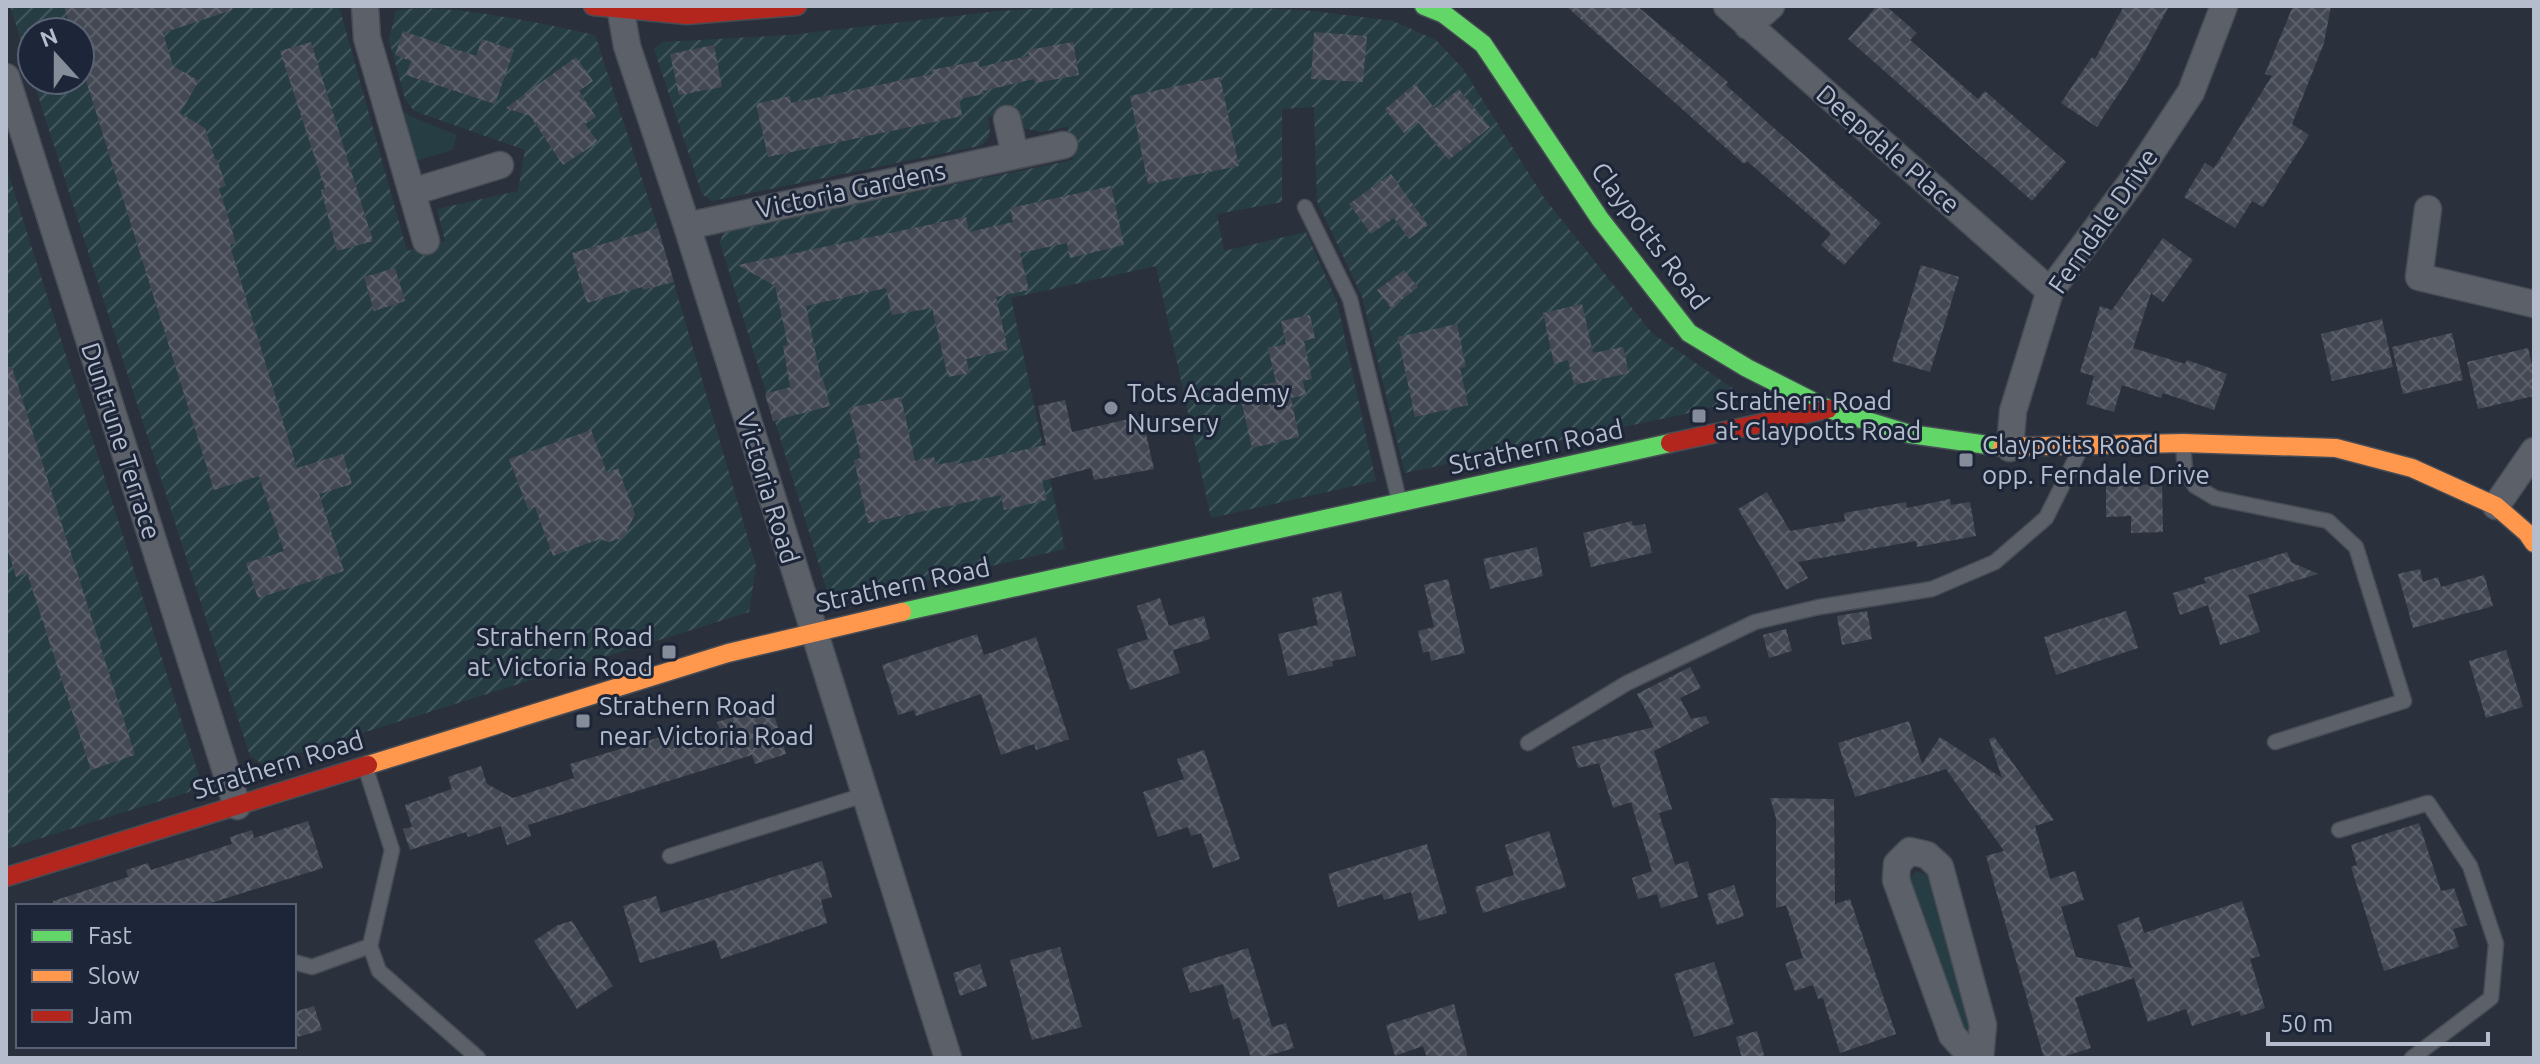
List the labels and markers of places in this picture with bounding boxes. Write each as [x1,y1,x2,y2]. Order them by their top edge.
place label: Tots Academy Nursery [1127,378,1290,437]
place label: Strathern Road at Claypotts Road [1715,386,1921,445]
marker: Tots Academy Nursery [1102,399,1120,417]
marker: Strathern Road at Claypotts Road [1690,407,1708,425]
place label: Claypotts Road opp. Ferndale Drive [1982,430,2210,489]
marker: Claypotts Road opp. Ferndale Drive [1957,451,1975,469]
place label: Strathern Road at Victoria Road [467,622,653,681]
marker: Strathern Road at Victoria Road [660,643,678,661]
place label: Strathern Road near Victoria Road [599,691,814,750]
marker: Strathern Road near Victoria Road [574,712,592,730]

